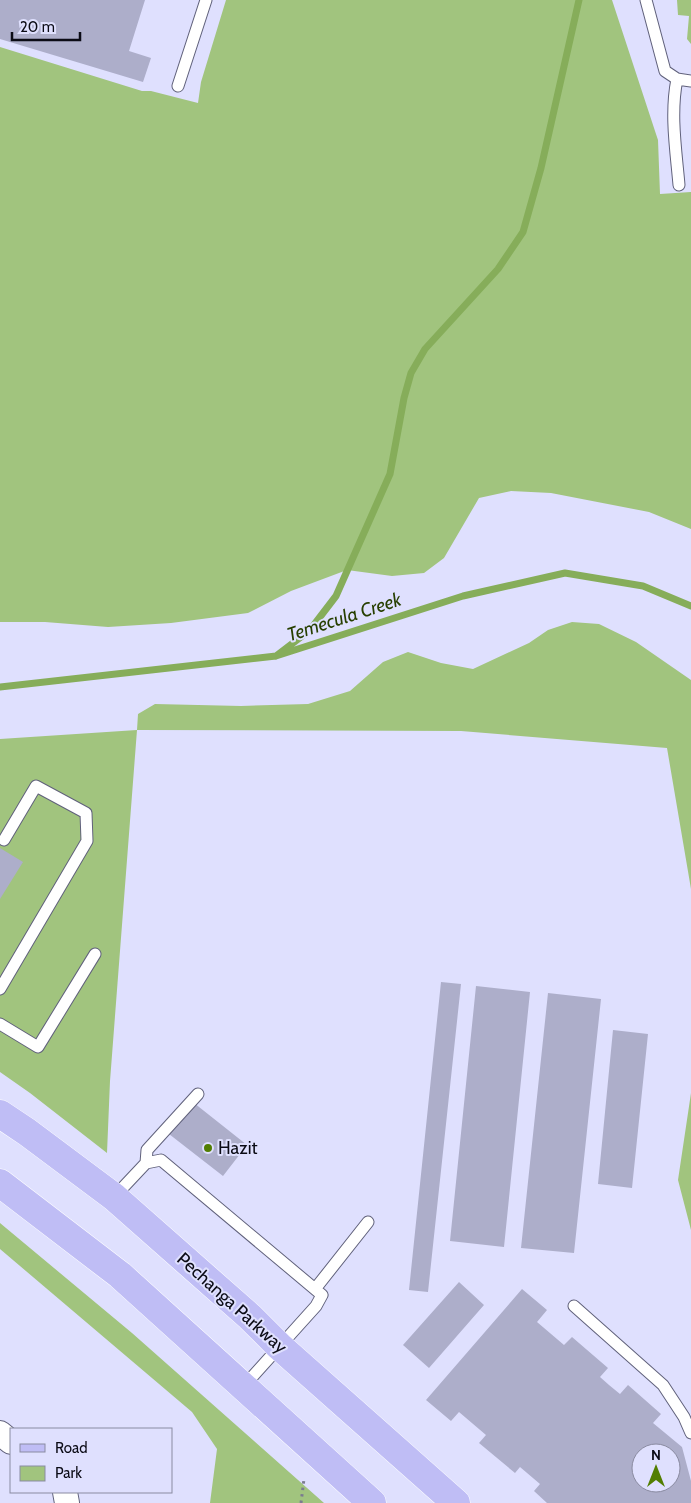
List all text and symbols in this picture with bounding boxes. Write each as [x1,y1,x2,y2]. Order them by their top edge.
scale bar [12,10,80,42]
text: 20 m [20,18,55,36]
water label: Temecula Creek [284,587,405,646]
place label: Hazit [218,1137,258,1159]
marker: Hazit [202,1142,214,1154]
street label: Pechanga Parkway [172,1248,292,1358]
legend [10,1428,172,1493]
text: Road [55,1439,88,1457]
north arrow [631,1443,681,1493]
text: N [651,1446,661,1464]
text: Park [55,1464,82,1482]

